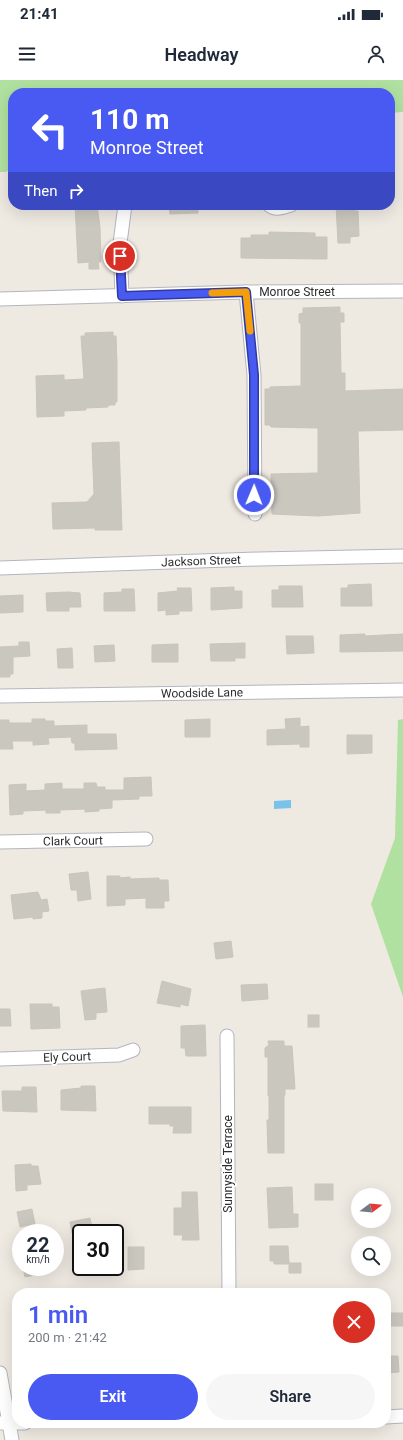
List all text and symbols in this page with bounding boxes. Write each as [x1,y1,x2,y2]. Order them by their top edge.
text: 21:41 [20,5,59,23]
icon: menu [16,43,38,65]
icon: person [365,43,387,65]
text: Headway [165,44,239,65]
text: 110 m [90,103,169,136]
icon: left [24,104,76,156]
text: Monroe Street [90,137,204,158]
icon: right [65,180,87,202]
text: Then [24,182,57,200]
pin [103,239,137,273]
icon: arrive [109,245,131,267]
street label: Monroe Street [259,285,335,299]
position arrow [233,474,275,516]
street label: Jackson Street [161,553,241,569]
street label: Woodside Lane [161,685,243,701]
street label: Clark Court [43,833,103,849]
street label: Ely Court [43,1049,91,1065]
street label: Sunnyside Terrace [221,1115,235,1213]
north arrow [351,1188,391,1228]
map controls [351,1188,391,1276]
speed limit sign: 30 [72,1224,124,1276]
text: 22 [27,1233,49,1257]
button: search [351,1236,391,1276]
text: km/h [26,1254,50,1265]
text: 1 min [28,1301,88,1329]
button: close [333,1301,375,1343]
text: 200 m · 21:42 [28,1330,107,1345]
button: Exit [28,1374,198,1420]
button: Share [206,1374,375,1420]

